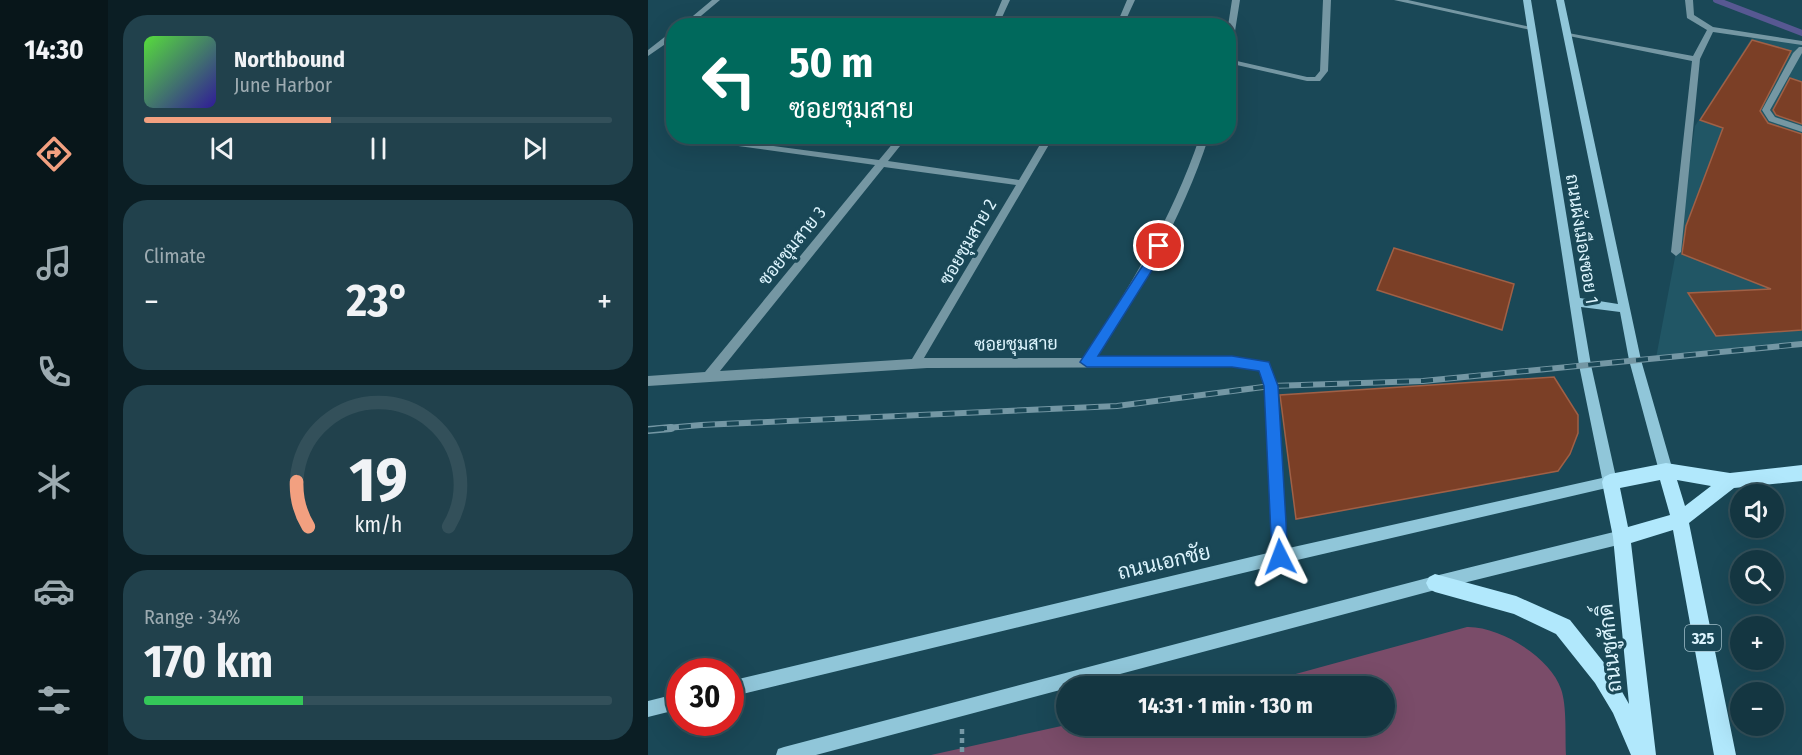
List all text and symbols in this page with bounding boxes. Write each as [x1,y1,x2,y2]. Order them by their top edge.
text: 14:30 [24,34,84,66]
text: 50 m [789,38,873,88]
icon: left [690,42,768,120]
text: Northbound [234,46,345,73]
text: June Harbor [234,73,332,97]
text: ซอยชุมสาย [789,93,914,125]
icon: previous [206,132,239,165]
icon: pause [362,132,395,165]
icon: next [518,132,551,165]
icon: directions [33,133,75,175]
street label: ถนนผังเมืองซอย 1 [1561,172,1604,306]
street label: ซอยชุมสาย 2 [935,195,1002,289]
street label: ซอยชุมสาย 3 [753,202,831,291]
pin [1133,220,1184,271]
icon: arrive [1142,229,1175,262]
icon: music [33,242,75,284]
text: Climate [144,244,206,268]
text: 23° [346,274,410,328]
text: − [144,282,159,322]
text: + [597,282,612,322]
street label: ซอยชุมสาย [974,332,1058,357]
icon: phone [33,351,75,393]
text: 19 [349,443,407,518]
icon: climate [33,461,75,503]
map controls [1730,484,1784,736]
button: sound [1730,484,1784,538]
text: km/h [354,512,402,538]
position arrow [1248,525,1312,589]
street label: ถนนเอกชัย [1115,539,1213,585]
button: search [1730,550,1784,604]
icon: car [33,570,75,612]
street label: ถนนชูศักดิ์ [1585,602,1630,694]
text: Range · 34% [144,605,240,629]
button: + [1730,616,1784,670]
road number: 325 [1685,625,1721,651]
text: 170 km [144,635,273,689]
speed limit sign: 30 [666,658,744,736]
icon: filters [33,679,75,721]
button: − [1730,682,1784,736]
text: 14:31 · 1 min · 130 m [1138,692,1313,719]

